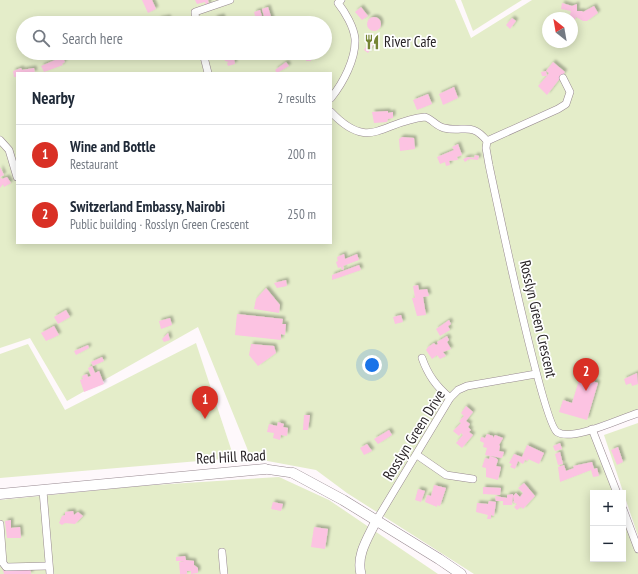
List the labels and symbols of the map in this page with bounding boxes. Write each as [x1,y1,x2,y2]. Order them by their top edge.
north arrow [542,12,578,48]
place label: River Cafe [384,32,436,51]
restaurant icon: River Cafe [363,33,381,51]
street label: Rosslyn Green Crescent [516,258,561,379]
your location [362,355,382,375]
pin: 2 [573,358,599,391]
pin: 1 [192,386,218,419]
street label: Rosslyn Green Drive [378,386,449,483]
street label: Red Hill Road [196,445,266,468]

